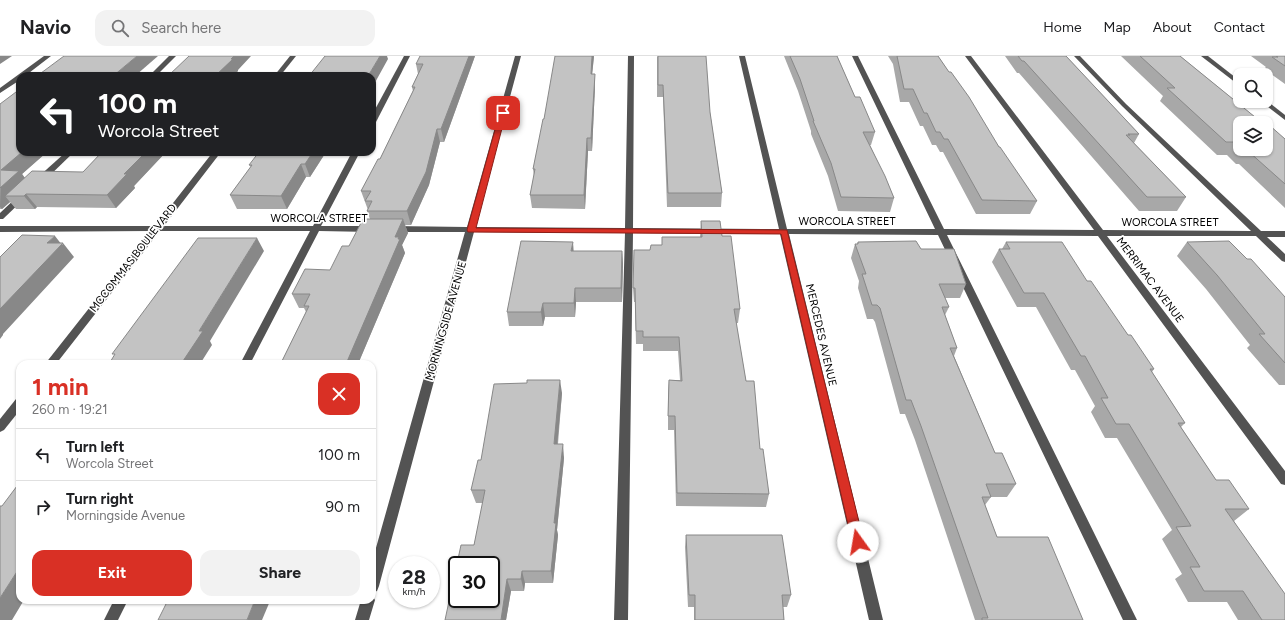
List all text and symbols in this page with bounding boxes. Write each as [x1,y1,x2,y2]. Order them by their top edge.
search box [95,10,375,46]
text: Navio [20,16,71,39]
icon: search [109,17,131,39]
text: Search here [141,19,221,37]
text: Home [1043,19,1082,36]
text: Map [1104,19,1131,36]
text: About [1153,19,1192,36]
text: Contact [1214,19,1265,36]
map controls [1233,68,1273,156]
button: search [1233,68,1273,108]
text: 100 m [98,86,177,120]
icon: left [32,88,84,140]
pin [486,96,520,130]
icon: arrive [492,102,514,124]
button: layers [1233,116,1273,156]
text: Worcola Street [98,120,219,142]
street label: MCCOMMAS BOULEVARD [87,201,179,315]
street label: WORCOLA STREET [270,212,368,225]
street label: WORCOLA STREET [798,215,896,228]
street label: WORCOLA STREET [1121,216,1219,229]
street label: MERRIMAC AVENUE [1114,235,1186,325]
street label: MORNINGSIDE AVENUE [423,260,469,382]
street label: MERCEDES AVENUE [803,283,839,387]
text: 1 min [32,372,89,401]
button: close [318,373,360,415]
text: 260 m · 19:21 [32,402,108,417]
text: Turn left [66,438,124,456]
icon: left [32,444,54,466]
text: 100 m [318,446,360,464]
text: Worcola Street [66,456,154,471]
text: Turn right [66,490,134,508]
icon: right [32,496,54,518]
text: 90 m [325,498,360,516]
text: Morningside Avenue [66,508,185,523]
position arrow [837,521,879,563]
button: Exit [32,550,192,596]
button: Share [200,550,360,596]
speed limit sign: 30 [448,556,500,608]
text: 28 [402,565,426,589]
text: km/h [403,585,425,598]

